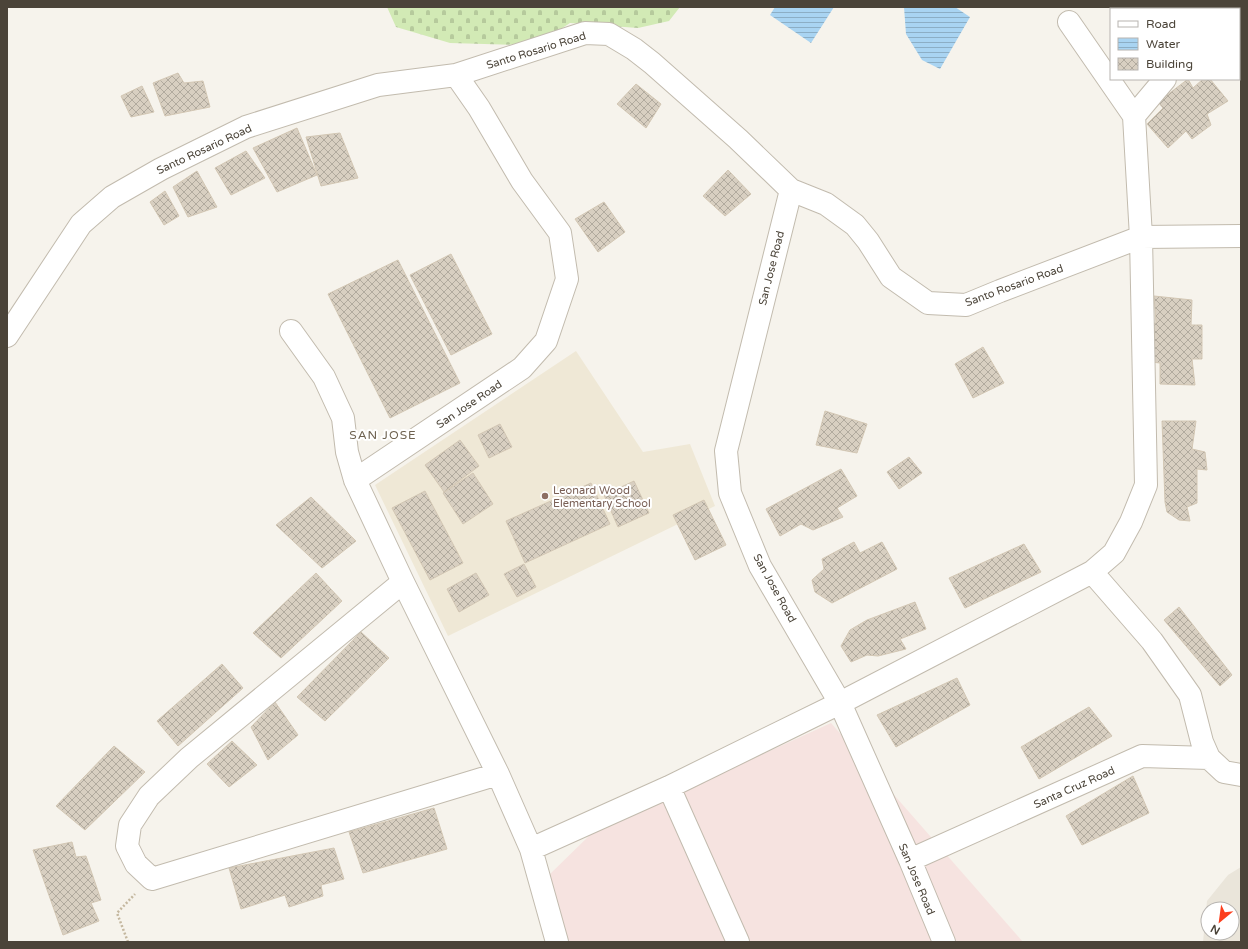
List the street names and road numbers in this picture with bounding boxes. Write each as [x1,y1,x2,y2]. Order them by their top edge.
street label: Santo Rosario Road [485,29,588,72]
street label: Santo Rosario Road [155,122,254,177]
street label: San Jose Road [756,229,787,307]
street label: Santo Rosario Road [963,262,1065,309]
street label: San Jose Road [434,378,505,431]
street label: San Jose Road [750,552,799,625]
street label: Santa Cruz Road [1032,764,1117,811]
street label: San Jose Road [896,842,937,917]

